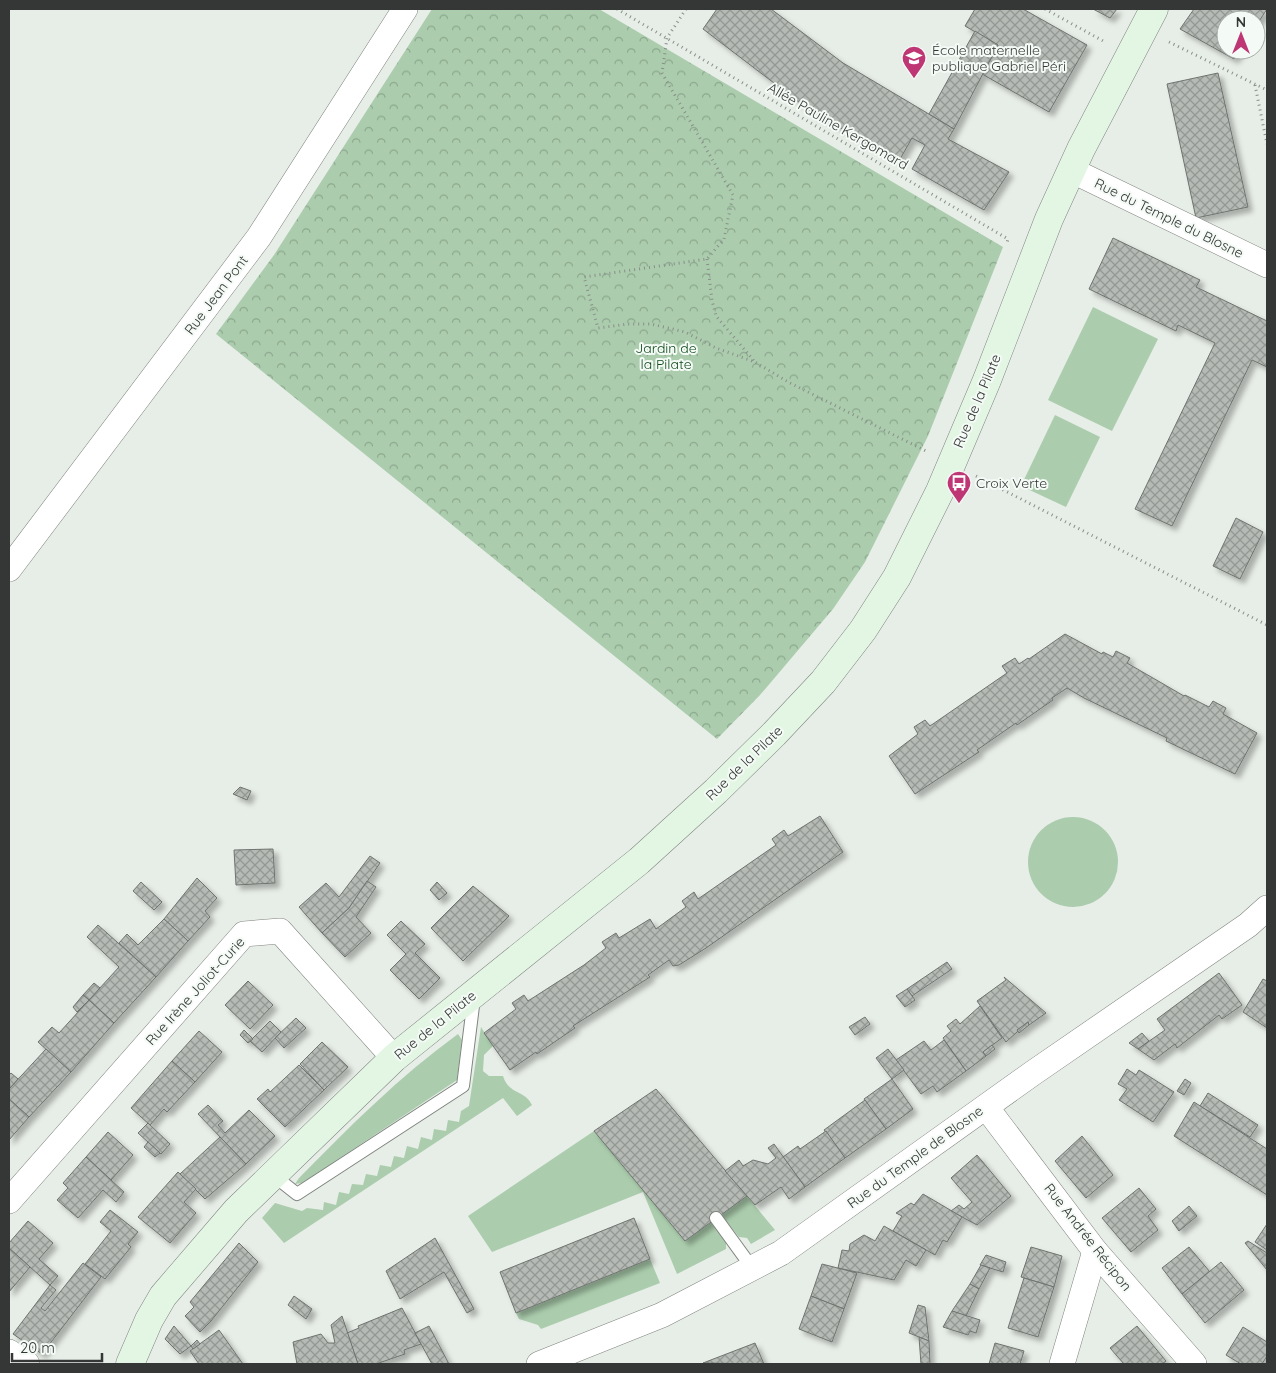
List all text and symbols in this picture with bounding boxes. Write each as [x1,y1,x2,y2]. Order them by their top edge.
north arrow [1216,10,1266,60]
text: N [1236,13,1246,31]
place label: École maternelle publique Gabriel Péri [932,41,1066,75]
school or university icon: École maternelle publique Gabriel Péri [901,45,927,79]
street label: Allée Pauline Kergomard [764,78,912,174]
street label: Rue du Temple du Blosne [1091,174,1247,262]
street label: Rue Jean Pont [180,252,252,338]
park label: Jardin de la Pilate [635,339,697,373]
street label: Rue de la Pilate [949,351,1005,451]
bus stop icon: Croix Verte [946,470,972,504]
place label: Croix Verte [976,474,1047,492]
street label: Rue de la Pilate [702,722,786,804]
street label: Rue Irène Joliot-Curie [141,933,249,1049]
street label: Rue de la Pilate [390,986,480,1064]
street label: Rue du Temple de Blosne [844,1102,987,1212]
street label: Rue Andrée Récipon [1040,1180,1136,1294]
scale bar [12,1330,102,1362]
text: 20 m [20,1338,55,1357]

